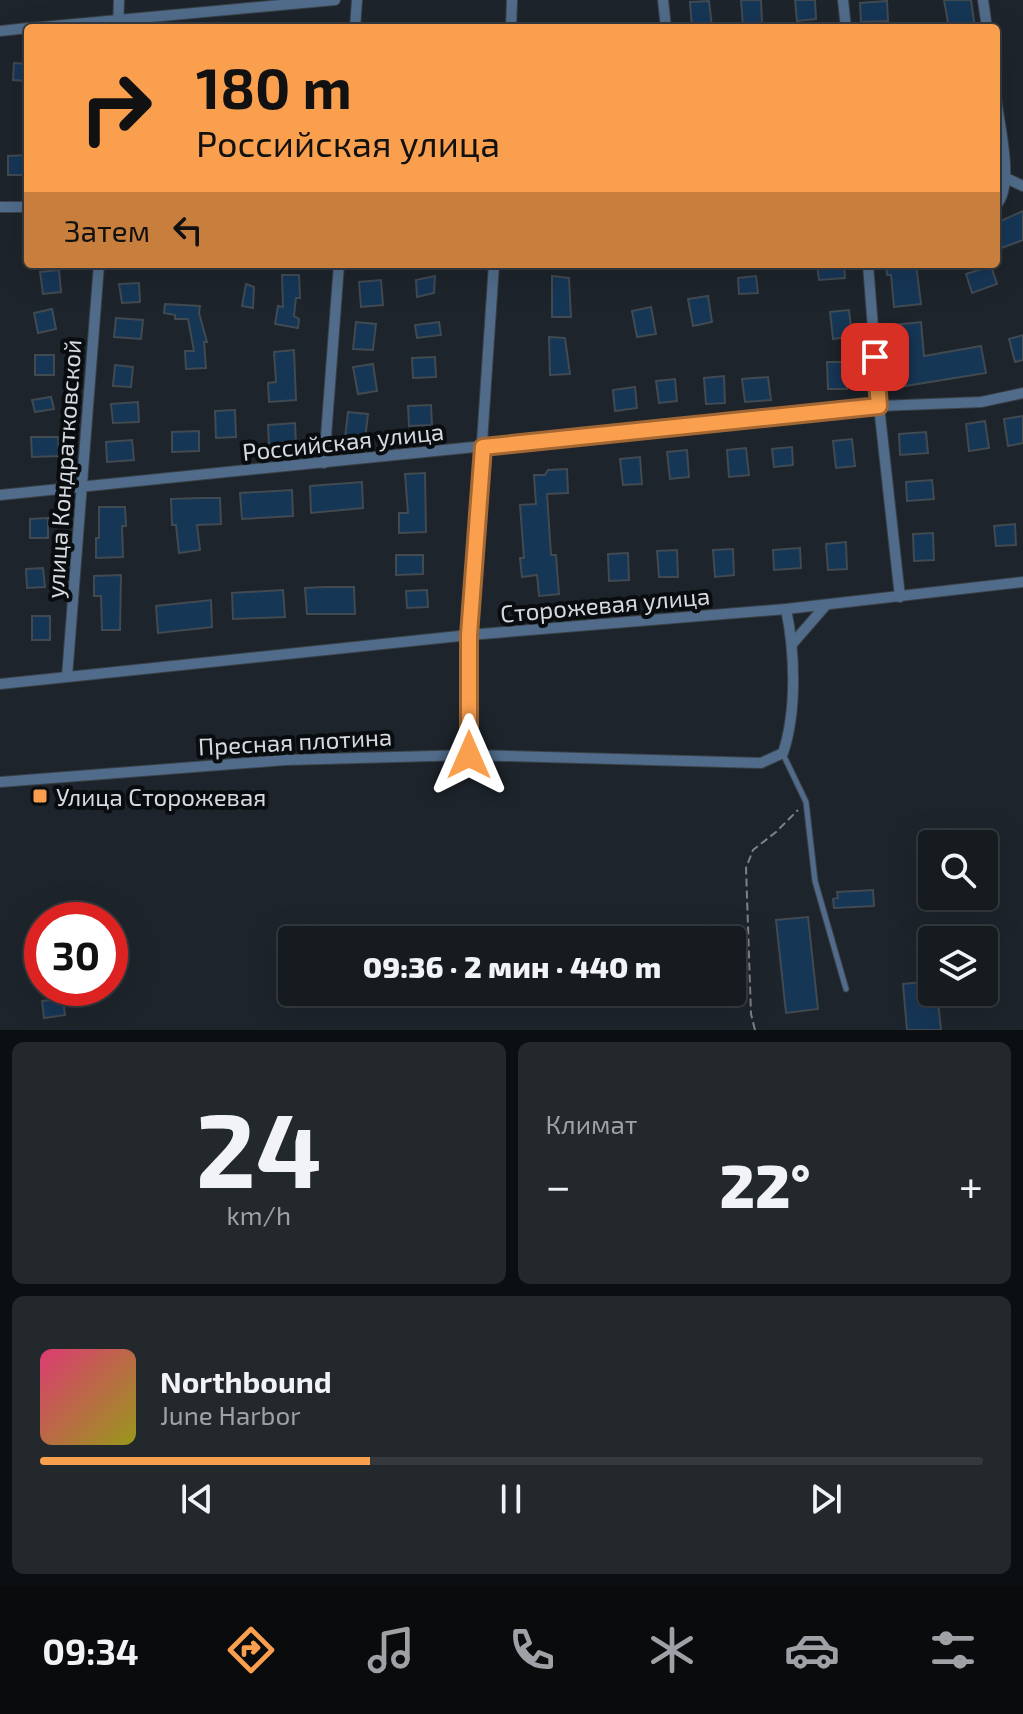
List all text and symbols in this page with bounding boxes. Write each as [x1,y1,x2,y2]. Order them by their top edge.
text: 180 m [196,53,352,120]
icon: right [64,56,168,160]
text: Российская улица [196,121,500,164]
icon: left [166,208,210,252]
text: Затем [64,212,150,248]
pin [841,323,909,391]
icon: arrive [853,335,897,379]
street label: улица Кондратковской [39,339,88,600]
street label: Российская улица [241,416,445,467]
street label: Сторожевая улица [499,580,711,629]
position arrow [427,713,511,797]
street label: Пресная плотина [197,721,393,761]
place label: Улица Сторожевая [56,782,266,811]
marker: Улица Сторожевая [31,787,49,805]
map controls [918,830,998,1006]
button: search [918,830,998,910]
speed limit sign: 30 [24,902,128,1006]
button: layers [918,926,998,1006]
text: 09:36 · 2 мин · 440 m [363,948,661,984]
text: 24 [195,1084,322,1209]
text: Климат [546,1108,638,1139]
text: 22° [720,1148,810,1220]
text: − [546,1158,571,1211]
text: + [959,1158,983,1211]
text: km/h [226,1199,291,1230]
text: Northbound [160,1363,332,1399]
text: June Harbor [160,1399,301,1430]
icon: previous [175,1477,219,1521]
icon: pause [489,1477,533,1521]
icon: next [804,1477,848,1521]
icon: directions [223,1622,279,1678]
icon: music [363,1622,419,1678]
icon: phone [504,1622,560,1678]
icon: climate [644,1622,700,1678]
icon: car [784,1622,840,1678]
icon: filters [925,1622,981,1678]
text: 09:34 [42,1629,139,1672]

